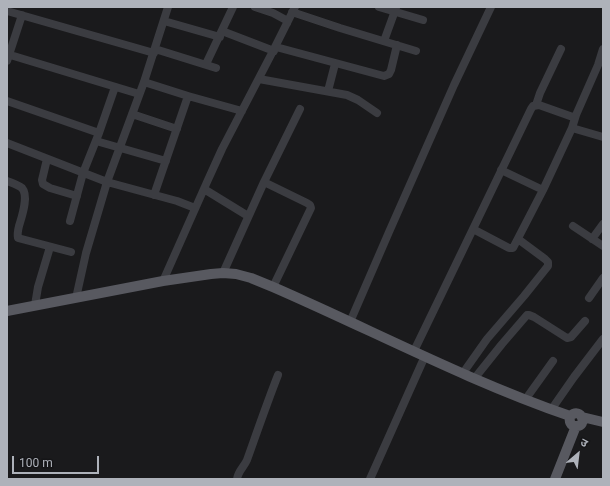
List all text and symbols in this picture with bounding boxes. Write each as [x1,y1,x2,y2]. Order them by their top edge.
north arrow [558,434,598,474]
text: उ [578,436,590,450]
scale bar [14,448,101,474]
text: 100 m [19,456,53,470]

